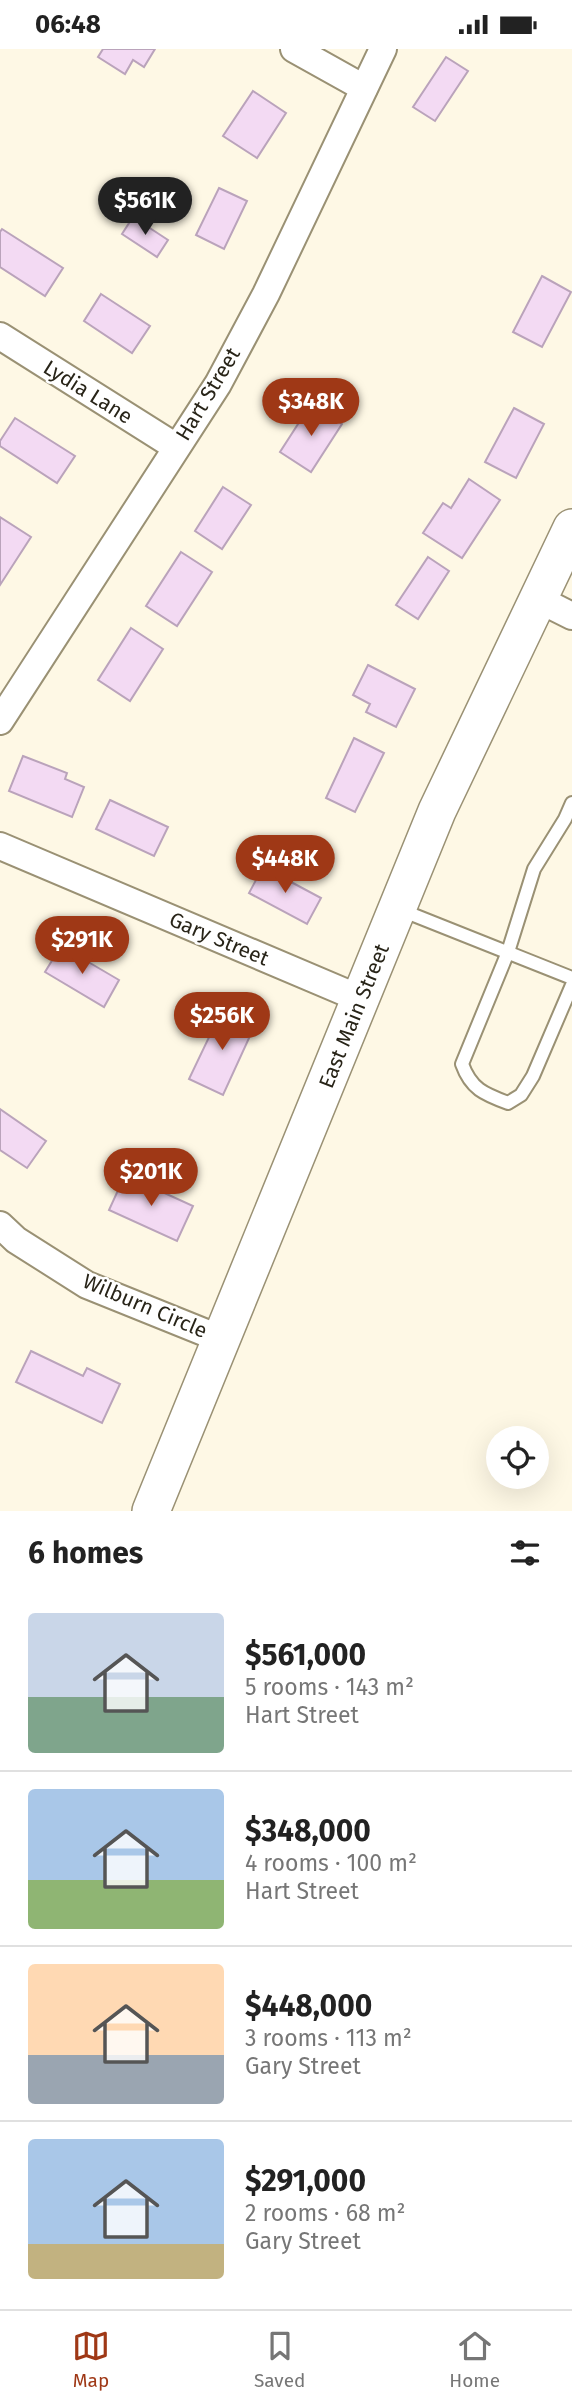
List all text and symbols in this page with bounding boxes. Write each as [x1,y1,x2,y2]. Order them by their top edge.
text: 06:48 [35,9,101,40]
pin: $561K [96,177,194,237]
text: $561K [114,186,176,214]
street label: Hart Street [170,342,246,445]
street label: Lydia Lane [39,354,137,430]
pin: $348K [262,379,360,438]
text: $348K [278,387,344,415]
pin: $448K [236,835,334,895]
text: $448K [252,844,318,872]
street label: Gary Street [165,906,273,972]
pin: $291K [33,916,131,976]
text: $291K [51,925,113,953]
street label: East Main Street [313,940,395,1092]
pin: $256K [173,993,271,1052]
text: $256K [190,1001,254,1029]
pin: $201K [102,1149,200,1208]
text: $201K [120,1157,182,1185]
street label: Wilburn Circle [79,1268,211,1344]
map controls [486,1426,549,1489]
button: locate [486,1426,549,1489]
icon: filters [506,1534,544,1572]
text: 6 homes [28,1535,143,1571]
text: $561,000 [245,1637,366,1673]
icon: home [84,1641,168,1725]
text: 5 rooms · 143 m² [245,1673,414,1701]
text: Hart Street [245,1701,359,1729]
text: $348,000 [245,1813,371,1849]
icon: home [84,1817,168,1901]
text: 4 rooms · 100 m² [245,1849,417,1877]
text: Hart Street [245,1877,359,1905]
text: $448,000 [245,1988,372,2024]
icon: home [84,1992,168,2076]
text: 3 rooms · 113 m² [245,2024,412,2052]
text: Gary Street [245,2052,361,2080]
text: $291,000 [245,2163,366,2199]
icon: home [84,2167,168,2251]
text: 2 rooms · 68 m² [245,2199,406,2227]
text: Gary Street [245,2227,361,2255]
tab: Map [72,2327,110,2392]
tab: Saved [254,2327,305,2392]
tab: Home [449,2327,500,2392]

